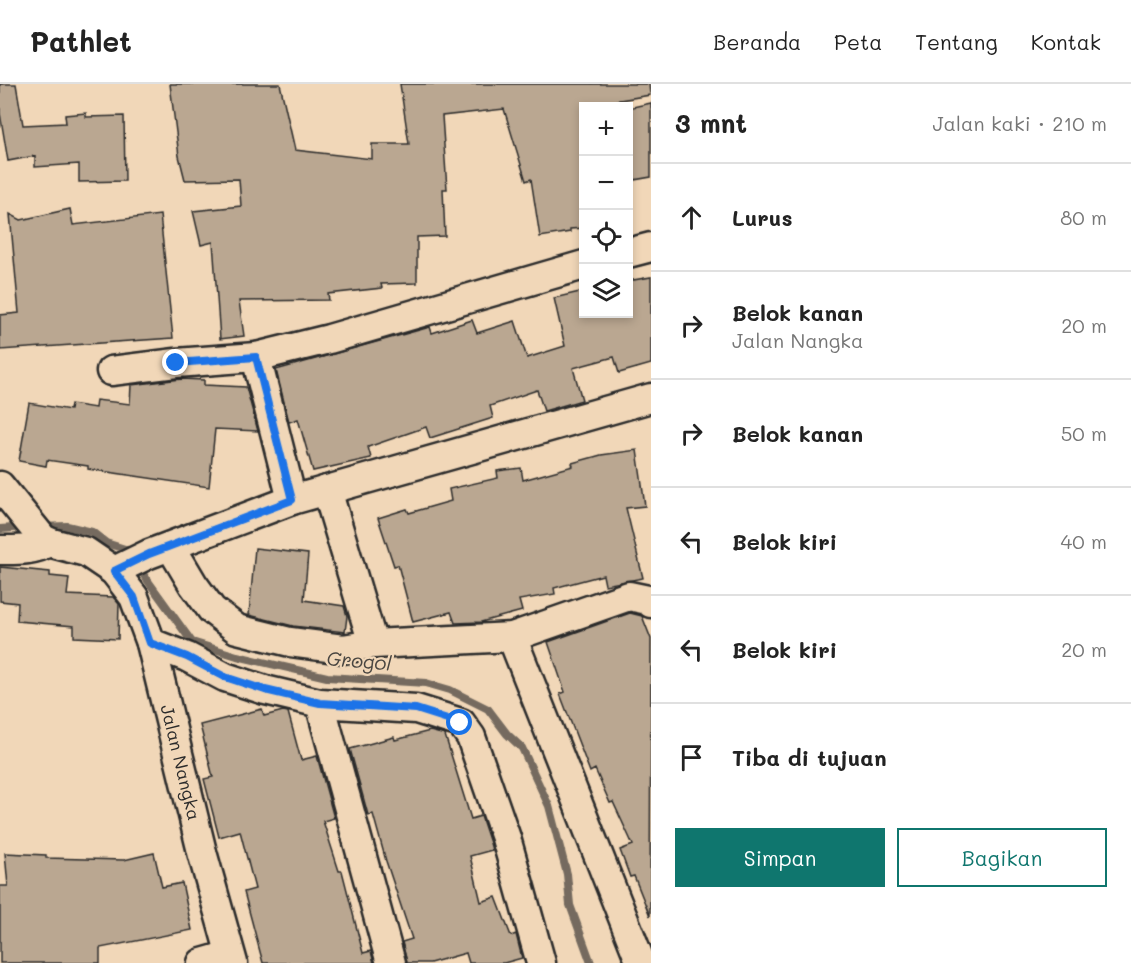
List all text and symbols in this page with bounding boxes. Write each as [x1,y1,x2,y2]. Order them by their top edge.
text: Pathlet [30,23,132,59]
text: Beranda [713,28,801,55]
text: Peta [834,28,882,55]
text: Tentang [915,28,998,55]
text: Kontak [1031,28,1101,55]
map controls [579,102,633,318]
button: + [579,102,633,156]
text: 3 mnt [675,106,747,140]
text: Jalan kaki · 210 m [933,110,1107,136]
button: − [579,156,633,210]
icon: ahead [675,201,708,234]
text: Lurus [732,203,793,232]
text: 80 m [1060,204,1107,230]
button: locate [579,210,633,264]
button: layers [579,264,633,318]
text: Belok kanan [732,298,863,327]
icon: right [675,309,708,342]
text: 20 m [1061,312,1107,338]
text: Jalan Nangka [732,327,863,353]
route end [162,349,188,375]
icon: right [675,417,708,450]
text: Belok kanan [732,419,863,448]
text: 50 m [1061,420,1107,446]
icon: left [675,525,708,558]
text: Belok kiri [732,527,837,556]
text: 40 m [1061,528,1107,554]
icon: left [675,633,708,666]
text: Belok kiri [732,635,837,664]
text: 20 m [1061,636,1107,662]
water label: Grogol [325,644,393,676]
street label: Jalan Nangka [155,702,207,823]
route start [446,709,472,735]
icon: arrive [675,741,708,774]
text: Tiba di tujuan [732,743,887,772]
button: Simpan [675,828,885,887]
button: Bagikan [897,828,1107,887]

